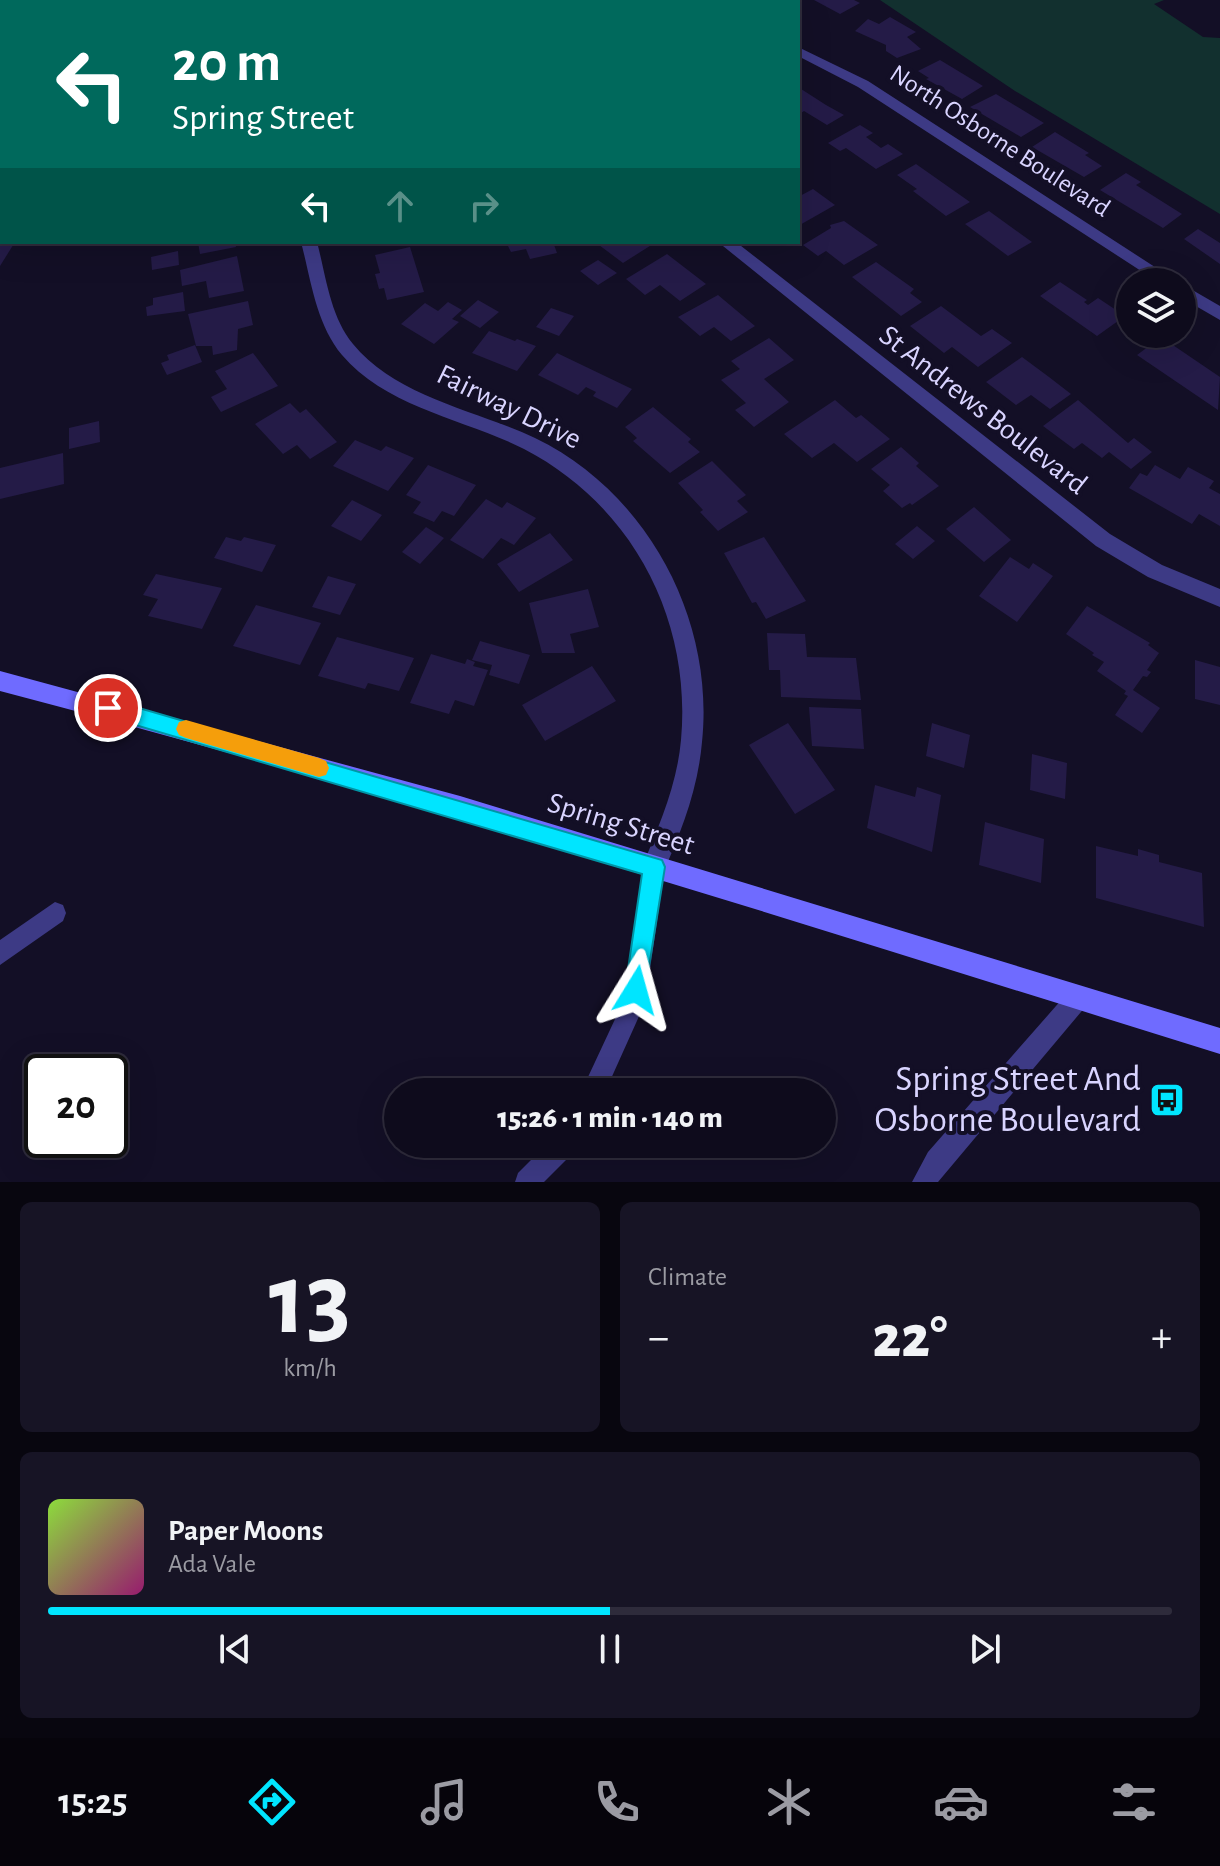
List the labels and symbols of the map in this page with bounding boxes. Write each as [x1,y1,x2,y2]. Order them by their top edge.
street label: North Osborne Boulevard [885,60,1115,222]
street label: St Andrews Boulevard [873,320,1093,500]
street label: Fairway Drive [432,359,586,455]
pin [74,674,142,742]
street label: Spring Street [544,787,698,861]
position arrow [594,948,678,1032]
speed limit sign: 20 [24,1054,128,1158]
place label: Spring Street And Osborne Boulevard [875,1061,1141,1138]
bus stop icon: Spring Street And Osborne Boulevard [1148,1081,1186,1119]

